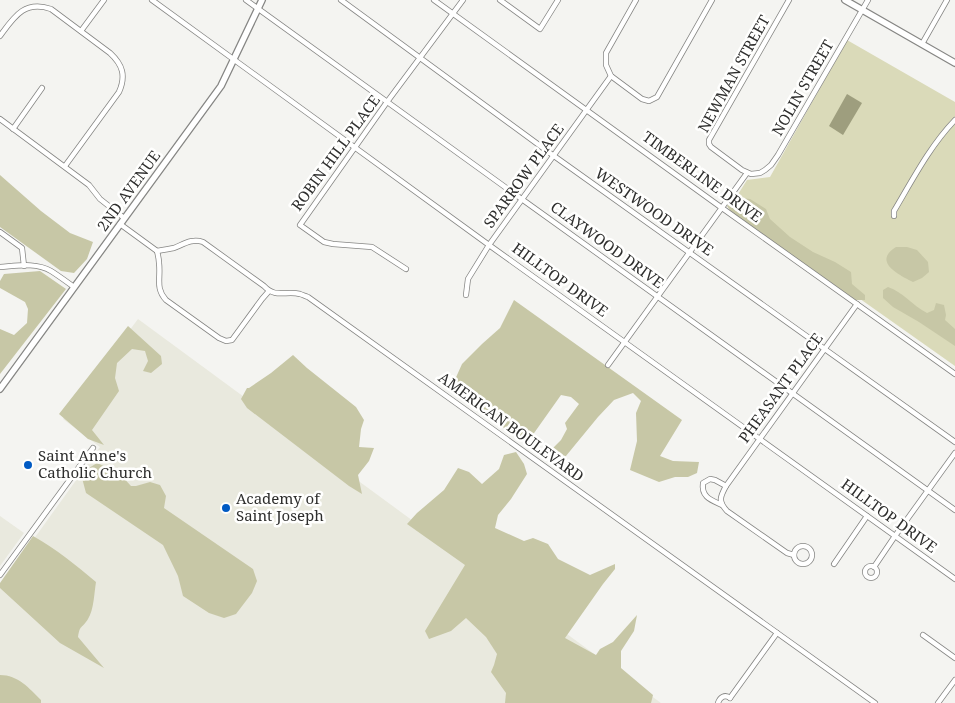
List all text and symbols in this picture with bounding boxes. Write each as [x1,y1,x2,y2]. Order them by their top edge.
street label: NEWMAN STREET [693,11,774,136]
street label: NOLIN STREET [767,36,838,139]
street label: ROBIN HILL PLACE [286,90,384,214]
street label: SPARROW PLACE [479,119,568,231]
street label: TIMBERLINE DRIVE [639,126,766,226]
street label: 2ND AVENUE [92,146,164,235]
street label: WESTWOOD DRIVE [591,163,718,260]
street label: CLAYWOOD DRIVE [547,196,668,292]
street label: HILLTOP DRIVE [509,238,612,321]
street label: PHEASANT PLACE [734,329,827,446]
street label: AMERICAN BOULEVARD [435,367,588,486]
place label: Saint Anne's Catholic Church [38,445,153,482]
marker: Saint Anne's Catholic Church [22,459,34,471]
street label: HILLTOP DRIVE [838,474,941,557]
place label: Academy of Saint Joseph [236,488,324,525]
marker: Academy of Saint Joseph [220,502,232,514]

